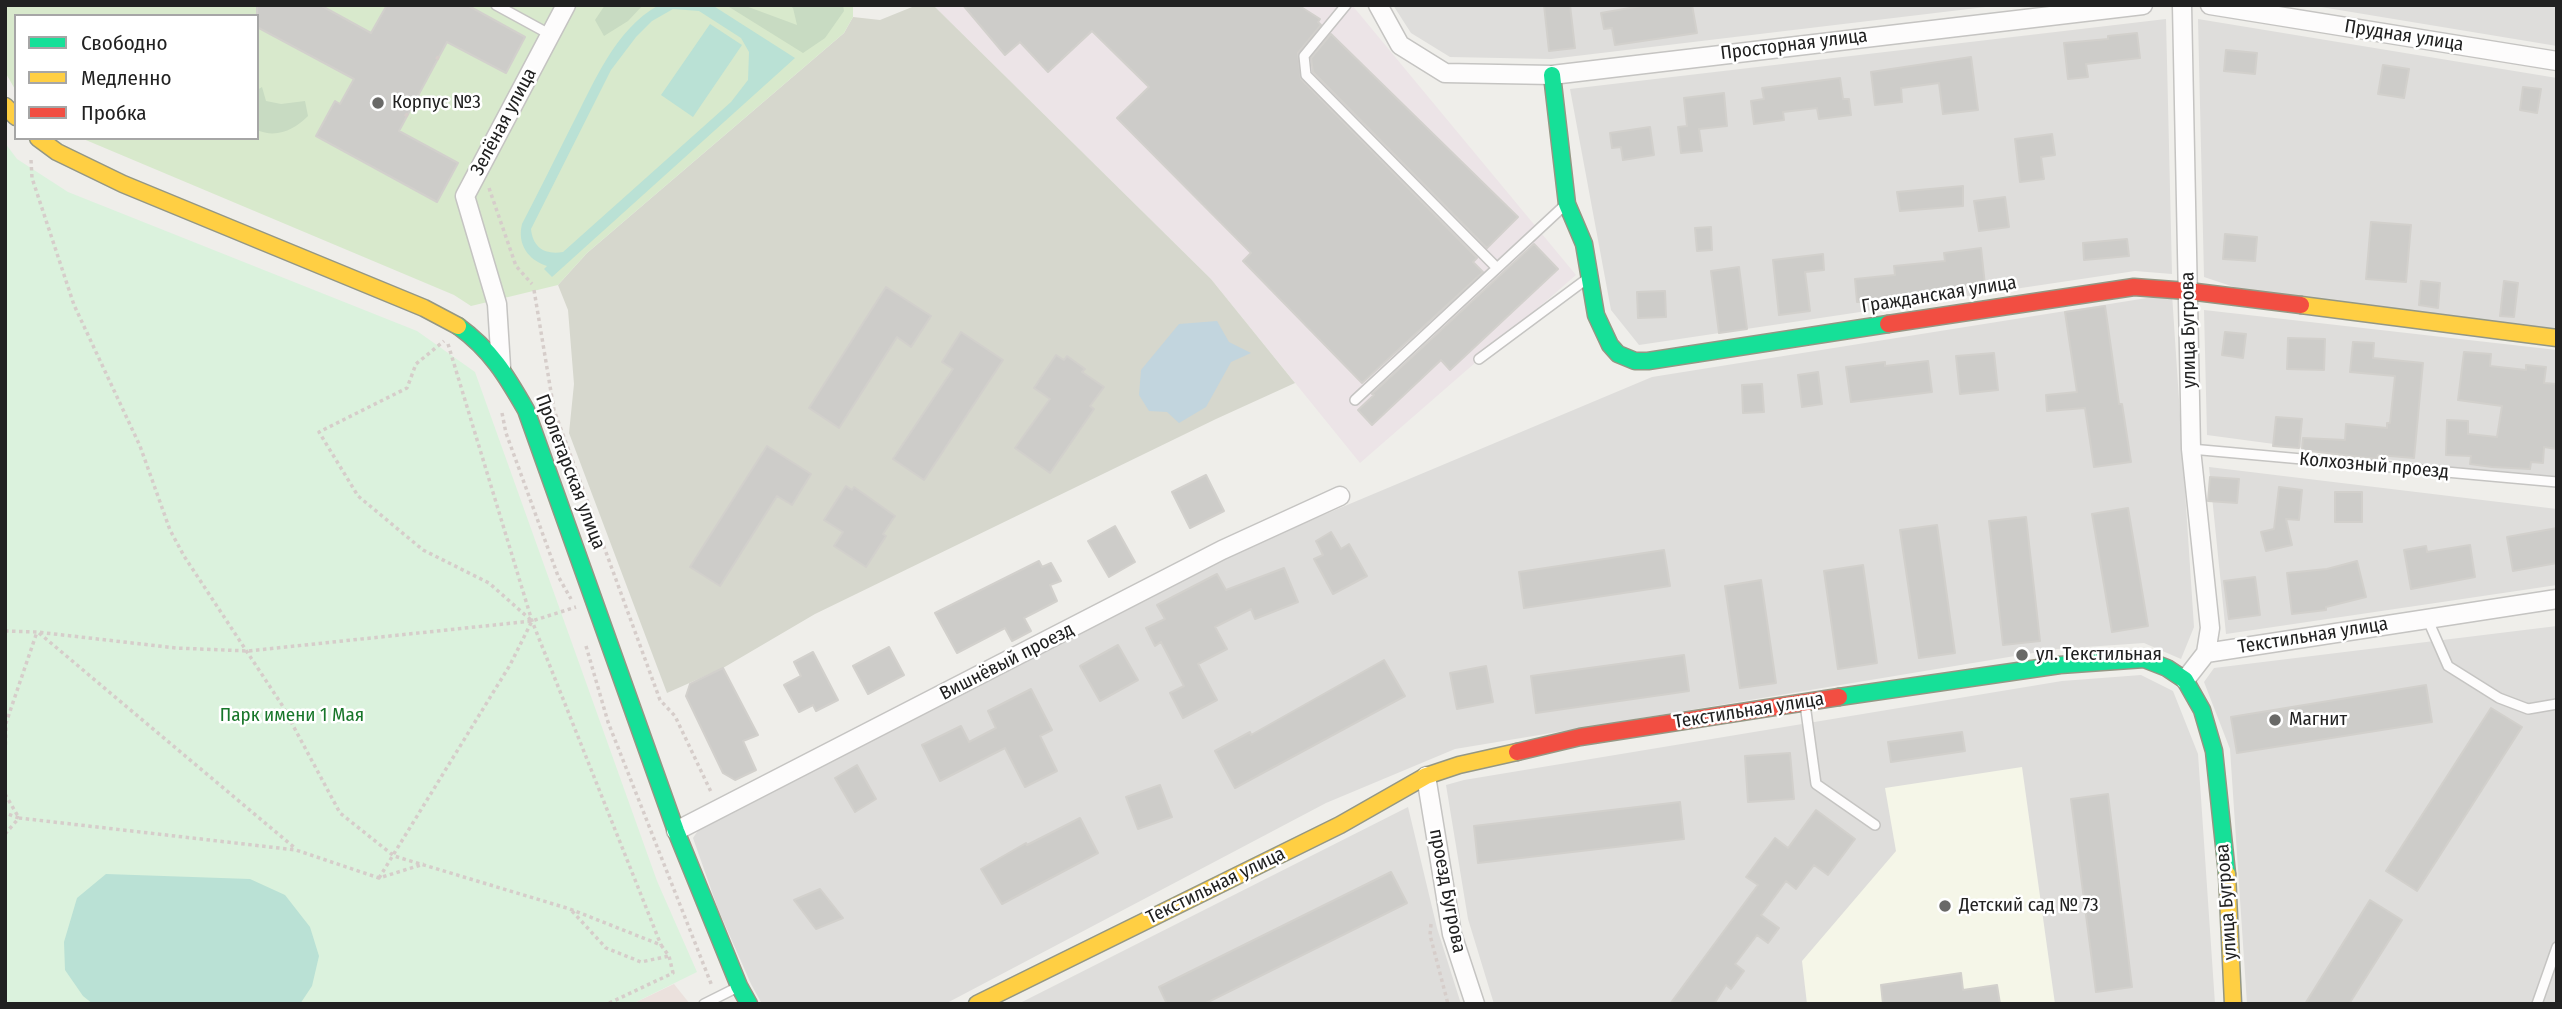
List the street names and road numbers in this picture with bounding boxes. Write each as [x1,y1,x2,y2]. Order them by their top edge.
street label: Прудная улица [2343,15,2465,57]
street label: Просторная улица [1719,25,1869,65]
street label: Зелёная улица [466,64,542,180]
street label: Гражданская улица [1860,271,2018,319]
street label: улица Бугрова [2177,272,2201,388]
street label: Пролетарская улица [530,391,610,553]
street label: Колхозный проезд [2298,448,2450,484]
street label: Текстильная улица [2236,613,2390,659]
street label: Вишнёвый проезд [936,618,1078,706]
street label: Текстильная улица [1672,688,1826,734]
street label: проезд Бугрова [1424,827,1470,955]
street label: Текстильная улица [1143,843,1289,929]
street label: улица Бугрова [2212,843,2242,961]

